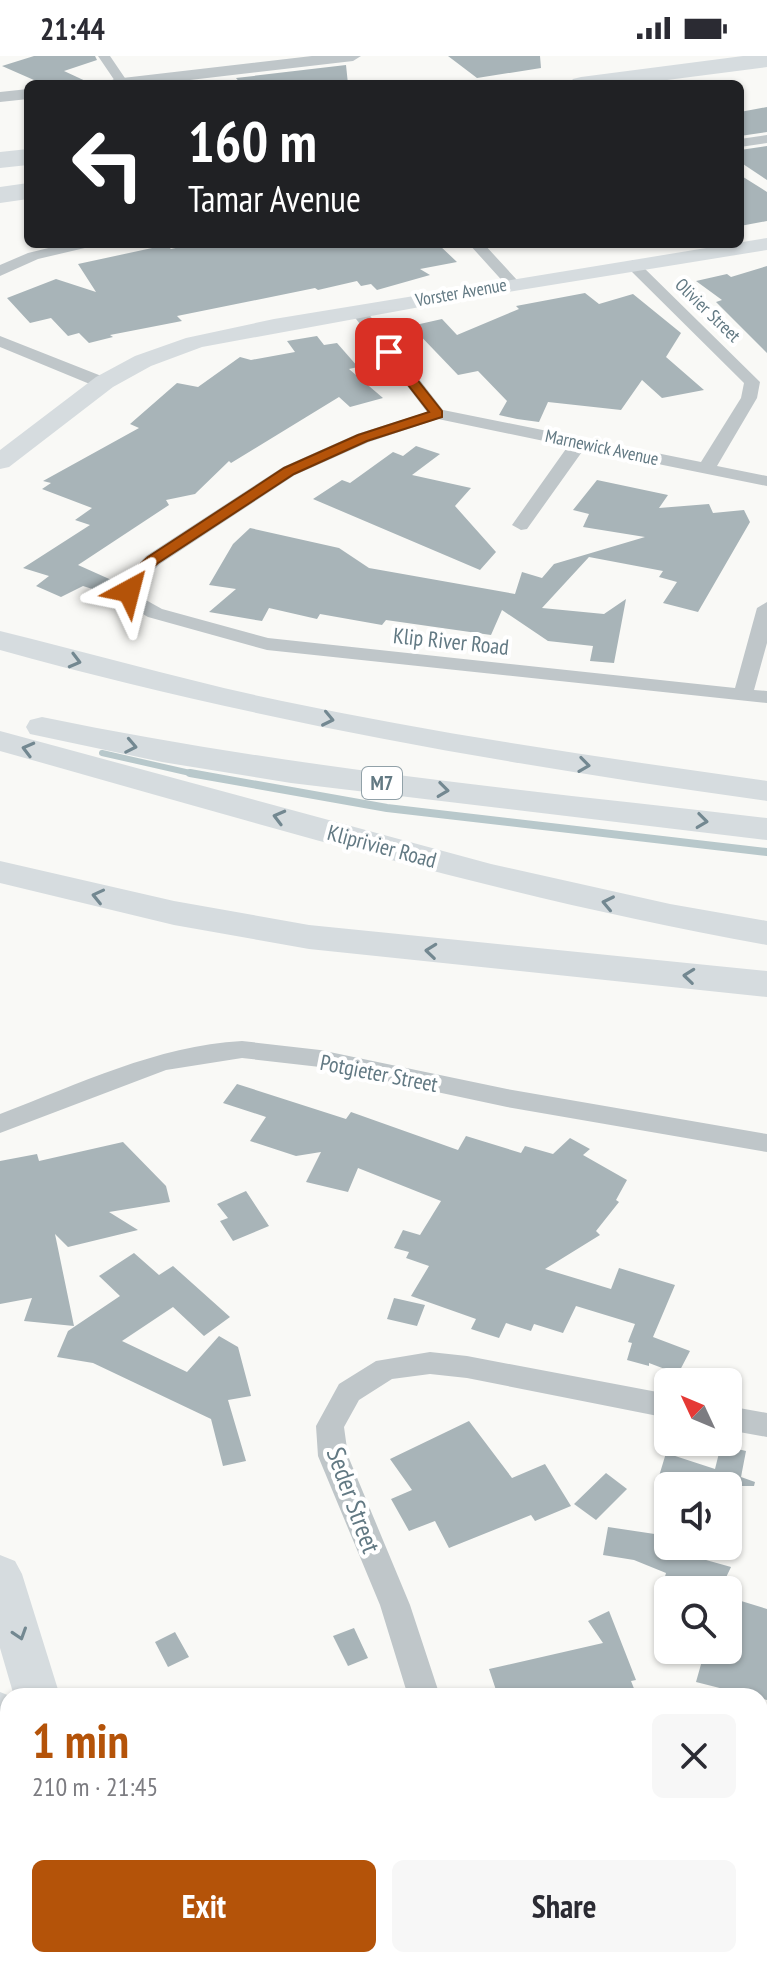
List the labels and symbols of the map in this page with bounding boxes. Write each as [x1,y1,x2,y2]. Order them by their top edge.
street label: Vorster Avenue [413,273,508,312]
street label: Olivier Street [670,273,746,347]
pin [355,318,423,386]
street label: Marnewick Avenue [543,424,661,470]
position arrow [87,549,171,633]
street label: Klip River Road [392,621,510,661]
one-way arrow [68,651,82,668]
one-way arrow [322,710,335,727]
one-way arrow [124,736,137,753]
one-way arrow [22,742,36,758]
one-way arrow [578,756,591,773]
road number: M7 [362,767,402,799]
one-way arrow [437,782,450,799]
one-way arrow [273,810,287,826]
one-way arrow [695,813,708,830]
street label: Kliprivier Road [324,818,440,874]
one-way arrow [92,888,105,905]
one-way arrow [602,895,615,912]
one-way arrow [424,943,437,960]
one-way arrow [682,968,695,985]
street label: Potgieter Street [318,1048,440,1098]
north arrow [654,1368,742,1456]
street label: Seder Street [320,1443,388,1557]
one-way arrow [11,1627,27,1641]

